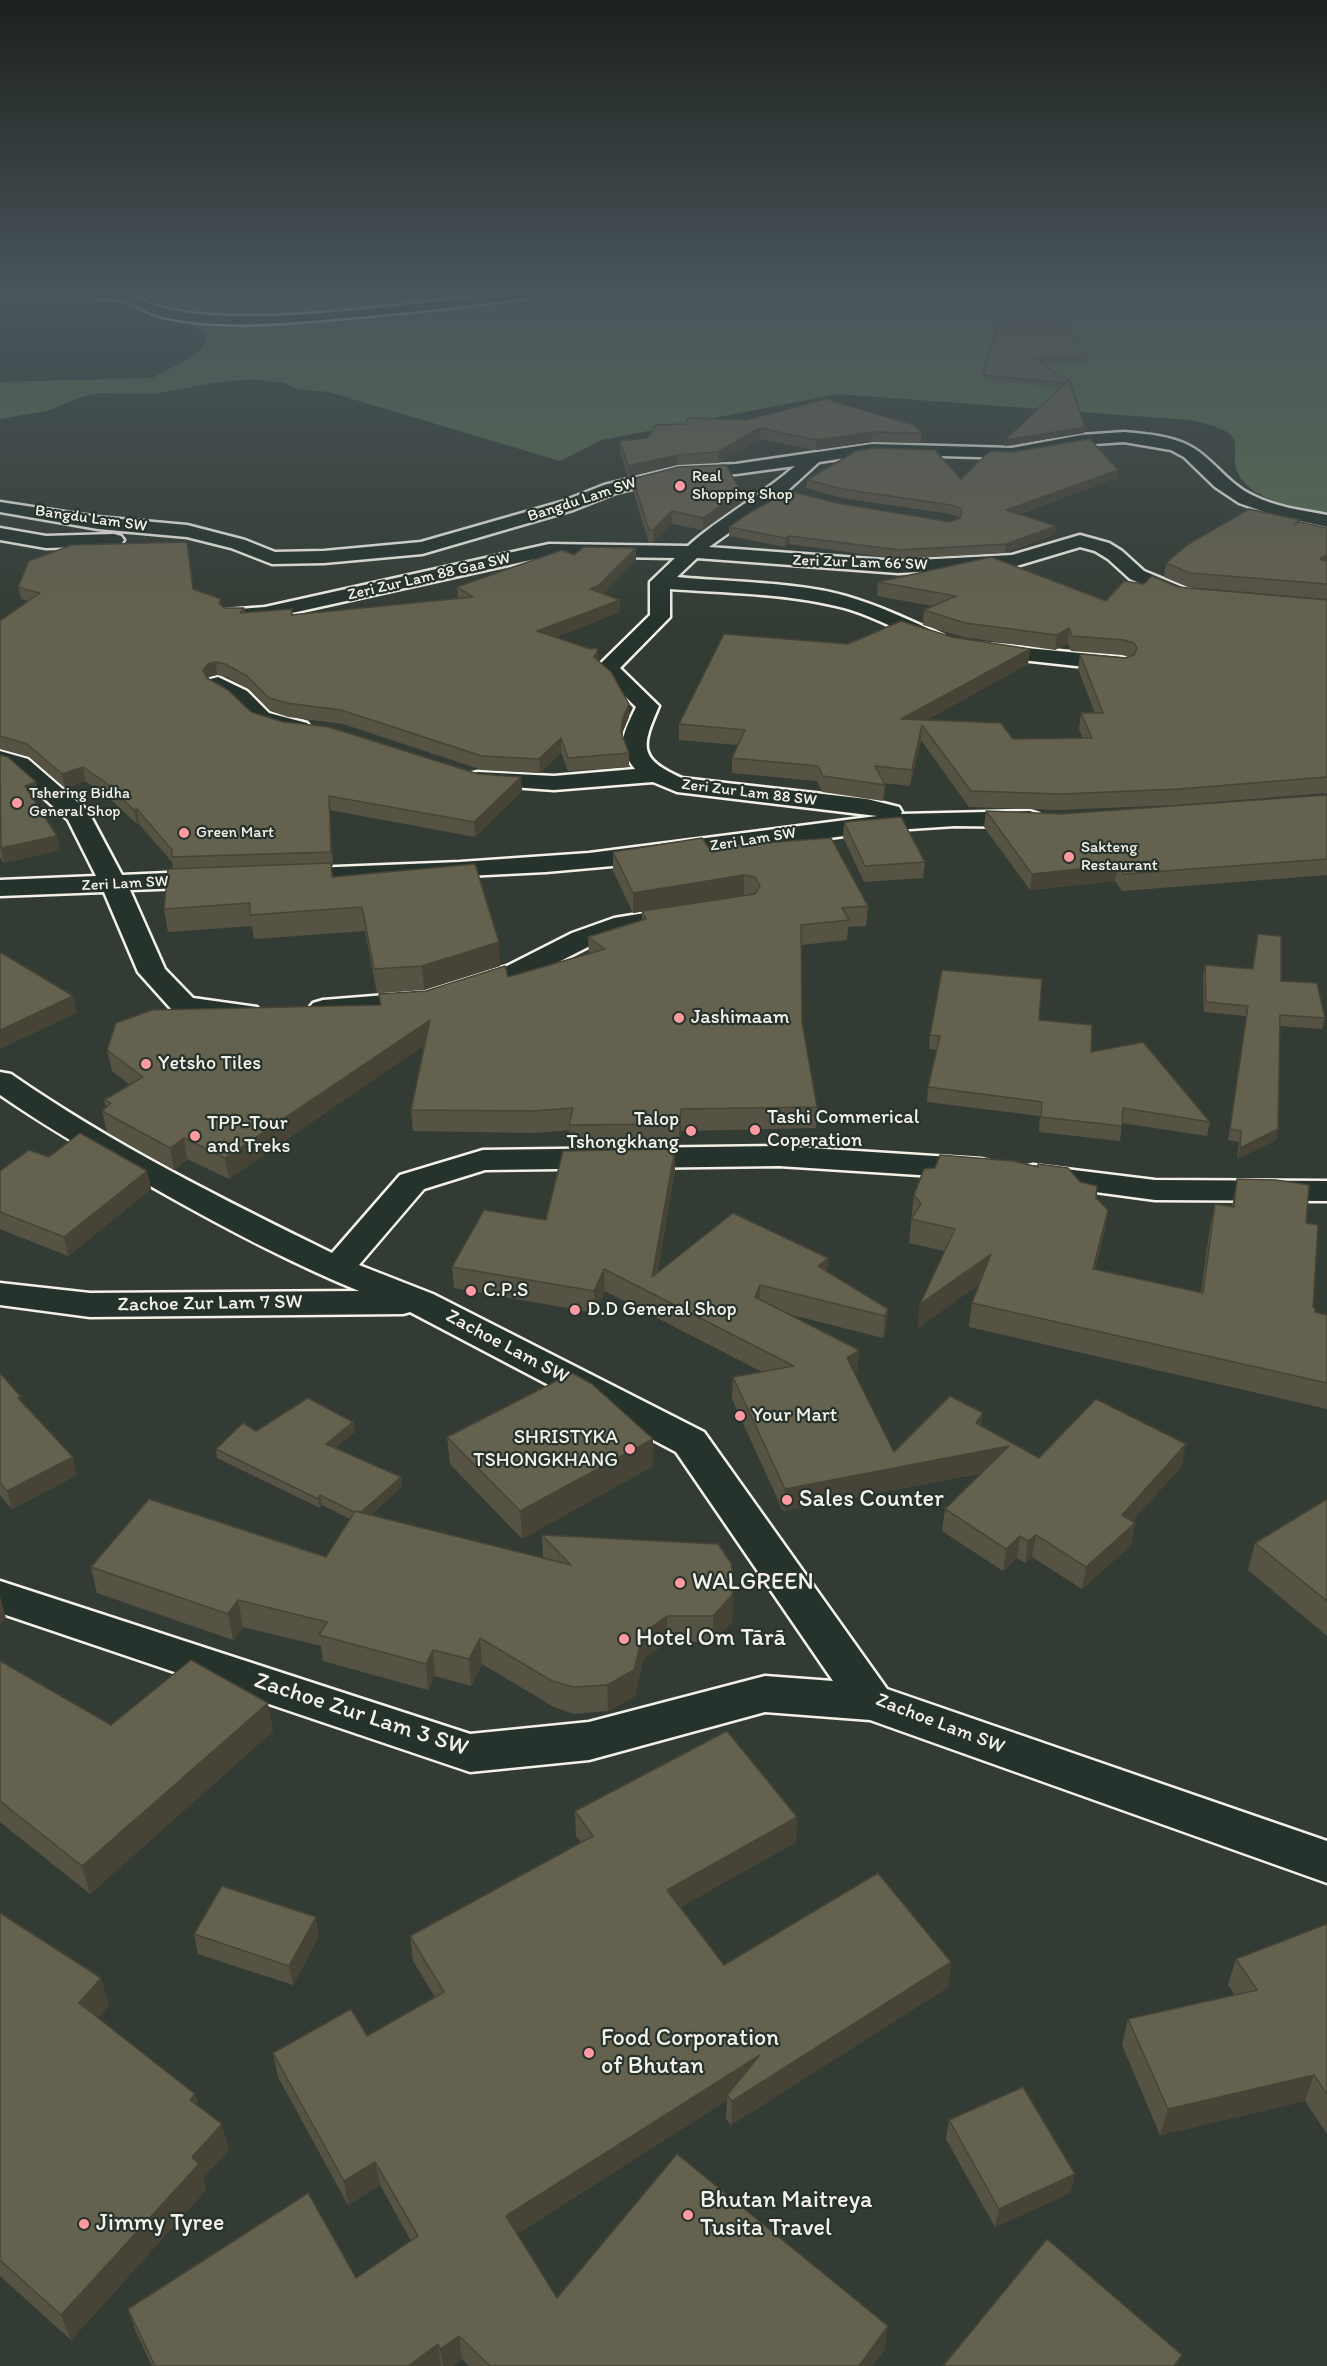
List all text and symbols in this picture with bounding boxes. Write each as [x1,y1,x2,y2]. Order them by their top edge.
place label: Real Shopping Shop [692,467,793,505]
street label: Bangdu Lam SW [525,473,639,527]
marker: Real Shopping Shop [673,479,687,493]
street label: Bangdu Lam SW [34,502,148,536]
street label: Zeri Zur Lam 88 Gaa SW [346,549,512,605]
street label: Zeri Zur Lam 66 SW [792,551,928,575]
street label: Zeri Zur Lam 88 SW [680,775,818,811]
place label: Tshering Bidha General Shop [29,784,130,822]
marker: Tshering Bidha General Shop [10,796,24,810]
place label: Green Mart [196,823,274,843]
street label: Zeri Lam SW [709,824,797,856]
marker: Green Mart [177,826,191,840]
place label: Sakteng Restaurant [1081,838,1158,876]
marker: Sakteng Restaurant [1062,850,1076,864]
street label: Zeri Lam SW [81,872,169,896]
place label: Jashimaam [691,1006,789,1030]
marker: Jashimaam [672,1011,686,1025]
place label: Yetsho Tiles [158,1052,261,1076]
marker: Yetsho Tiles [139,1057,153,1071]
place label: Tashi Commerical Coperation [767,1106,919,1153]
place label: Talop Tshongkhang [567,1108,679,1155]
place label: TPP-Tour and Treks [207,1112,290,1159]
marker: Tashi Commerical Coperation [748,1123,762,1137]
marker: Talop Tshongkhang [684,1124,698,1138]
marker: TPP-Tour and Treks [188,1129,202,1143]
place label: C.P.S [483,1279,528,1303]
marker: C.P.S [464,1284,478,1298]
street label: Zachoe Zur Lam 7 SW [117,1290,303,1318]
place label: D.D General Shop [587,1298,737,1322]
marker: D.D General Shop [568,1303,582,1317]
street label: Zachoe Lam SW [441,1305,573,1389]
place label: Your Mart [752,1404,837,1428]
marker: Your Mart [733,1409,747,1423]
place label: SHRISTYKA TSHONGKHANG [473,1426,618,1473]
marker: SHRISTYKA TSHONGKHANG [623,1442,637,1456]
place label: Sales Counter [799,1486,944,1514]
marker: Sales Counter [780,1493,794,1507]
place label: WALGREEN [692,1569,814,1597]
marker: WALGREEN [673,1576,687,1590]
place label: Hotel Om Tārā [636,1625,786,1653]
marker: Hotel Om Tārā [617,1632,631,1646]
street label: Zachoe Zur Lam 3 SW [250,1667,472,1763]
street label: Zachoe Lam SW [872,1688,1008,1760]
place label: Food Corporation of Bhutan [601,2025,779,2081]
marker: Food Corporation of Bhutan [582,2046,596,2060]
place label: Bhutan Maitreya Tusita Travel [700,2187,872,2243]
marker: Bhutan Maitreya Tusita Travel [681,2208,695,2222]
place label: Jimmy Tyree [96,2210,224,2238]
marker: Jimmy Tyree [77,2217,91,2231]

